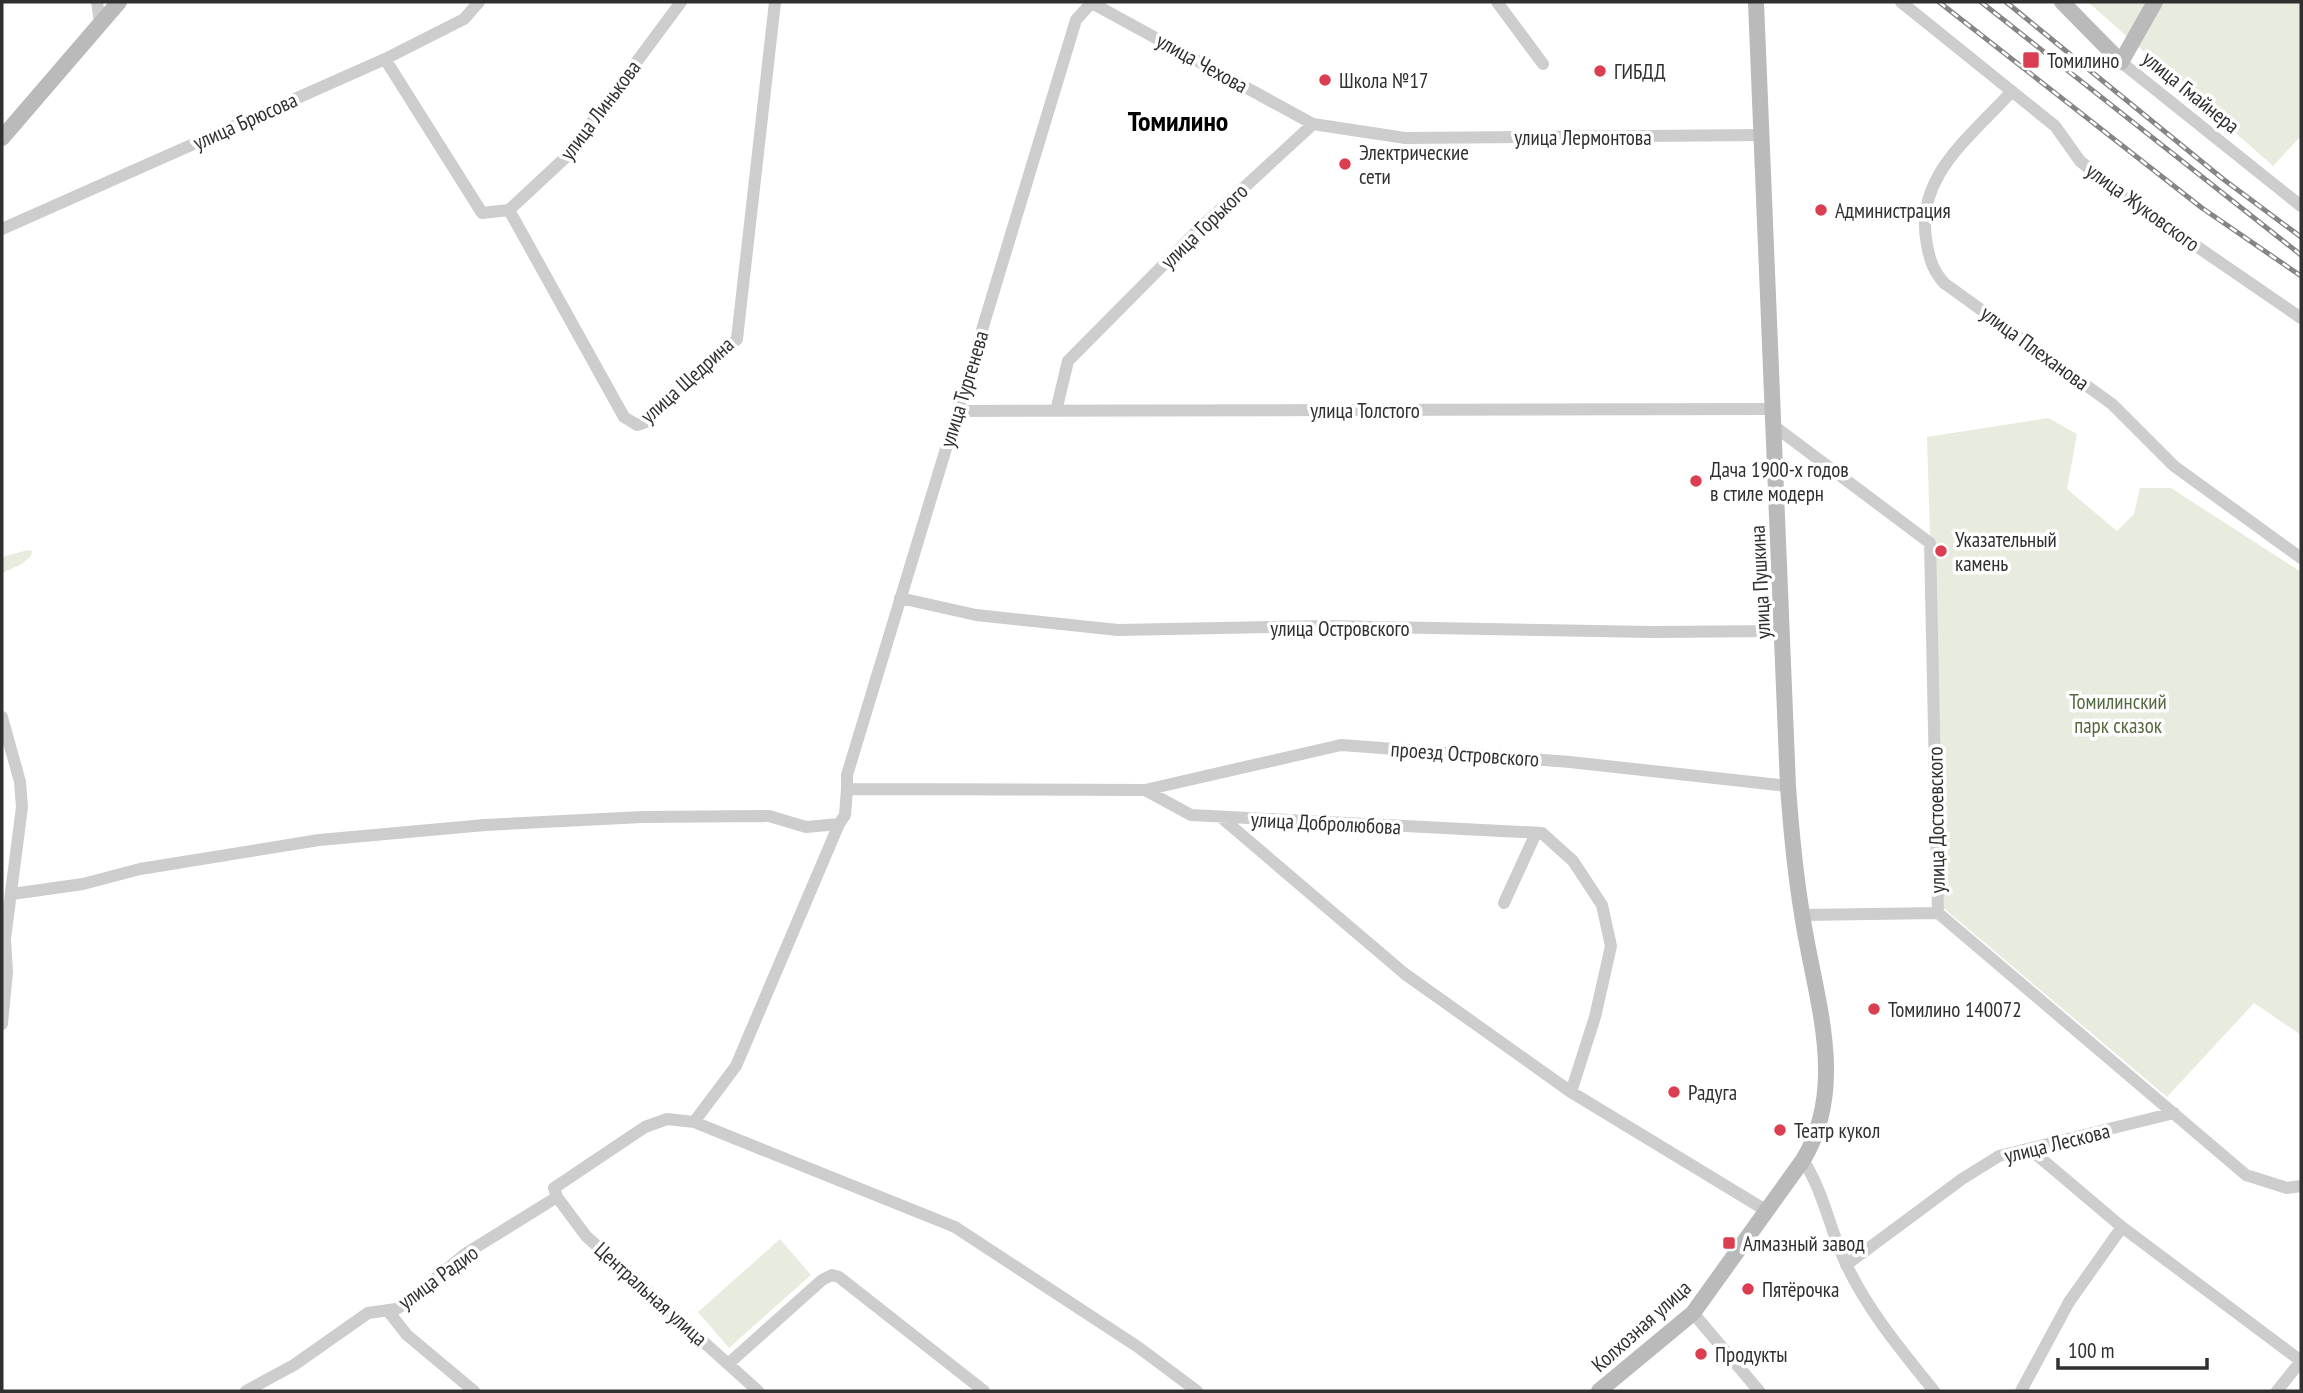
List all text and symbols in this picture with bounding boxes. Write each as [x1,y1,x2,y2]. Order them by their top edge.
street label: улица Чехова [1152,27,1252,99]
street label: улица Гмайнера [2137,45,2245,139]
place label: Томилино [2047,47,2119,74]
marker: Томилино [2021,50,2041,70]
street label: улица Линькова [554,55,646,165]
place label: ГИБДД [1614,58,1666,85]
marker: ГИБДД [1592,63,1608,79]
place label: Школа №17 [1339,67,1428,94]
marker: Школа №17 [1317,72,1333,88]
street label: улица Брюсова [189,86,301,156]
district label: Томилино [1128,102,1228,139]
street label: улица Лермонтова [1514,124,1652,151]
place label: Электрические сети [1359,139,1469,190]
marker: Электрические сети [1337,156,1353,172]
street label: улица Жуковского [2081,157,2205,257]
street label: улица Горького [1155,178,1253,274]
place label: Администрация [1835,197,1951,224]
marker: Администрация [1813,202,1829,218]
street label: улица Плеханова [1975,300,2095,396]
street label: улица Тургенева [933,327,995,451]
street label: улица Щедрина [635,331,739,429]
street label: улица Толстого [1310,397,1420,424]
place label: Дача 1900-х годов в стиле модерн [1710,456,1849,507]
marker: Дача 1900-х годов в стиле модерн [1688,473,1704,489]
street label: улица Пушкина [1744,524,1776,640]
place label: Указательный камень [1955,526,2057,577]
marker: Указательный камень [1933,543,1949,559]
street label: улица Островского [1270,615,1410,642]
park label: Томилинский парк сказок [2069,688,2167,739]
street label: проезд Островского [1390,735,1540,773]
street label: улица Достоевского [1921,746,1951,894]
street label: улица Добролюбова [1250,806,1402,840]
place label: Томилино 140072 [1888,996,2022,1023]
marker: Томилино 140072 [1866,1001,1882,1017]
place label: Радуга [1688,1079,1737,1106]
marker: Радуга [1666,1084,1682,1100]
place label: Театр кукол [1794,1117,1880,1144]
street label: улица Лескова [2001,1117,2113,1169]
marker: Театр кукол [1772,1122,1788,1138]
place label: Алмазный завод [1743,1230,1865,1257]
marker: Алмазный завод [1721,1235,1737,1251]
street label: Центральная улица [589,1236,713,1352]
street label: улица Радио [393,1239,483,1315]
street label: Колхозная улица [1586,1274,1696,1378]
place label: Пятёрочка [1762,1276,1839,1303]
marker: Пятёрочка [1740,1281,1756,1297]
scale bar [2058,1326,2207,1370]
text: 100 m [2068,1337,2114,1364]
place label: Продукты [1715,1341,1788,1368]
marker: Продукты [1693,1346,1709,1362]

